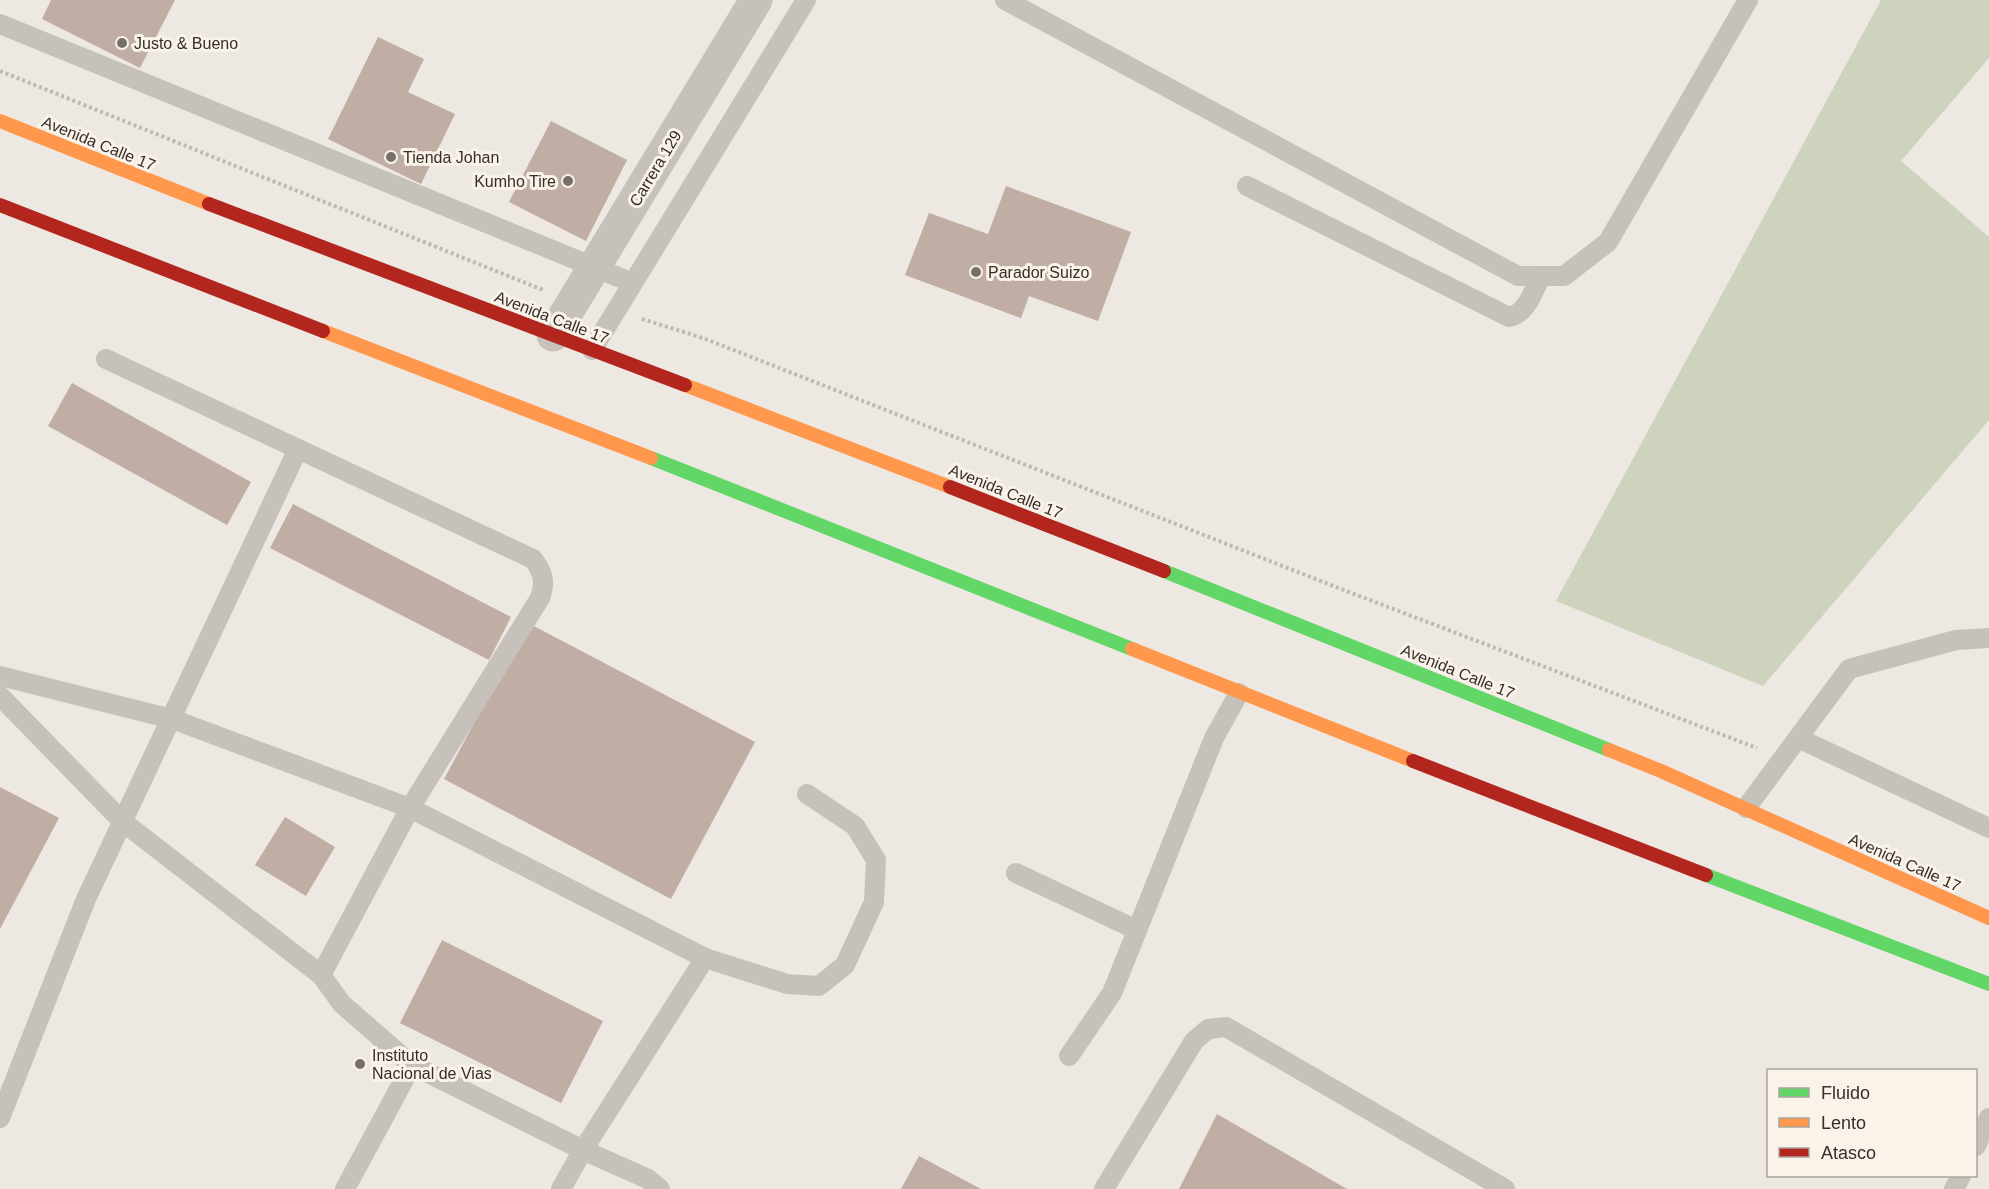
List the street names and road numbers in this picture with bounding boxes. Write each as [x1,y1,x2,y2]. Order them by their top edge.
street label: Avenida Calle 17 [40,113,158,174]
street label: Carrera 129 [626,127,685,209]
street label: Avenida Calle 17 [492,288,611,347]
street label: Avenida Calle 17 [947,461,1065,522]
street label: Avenida Calle 17 [1399,641,1517,702]
street label: Avenida Calle 17 [1846,830,1963,895]

